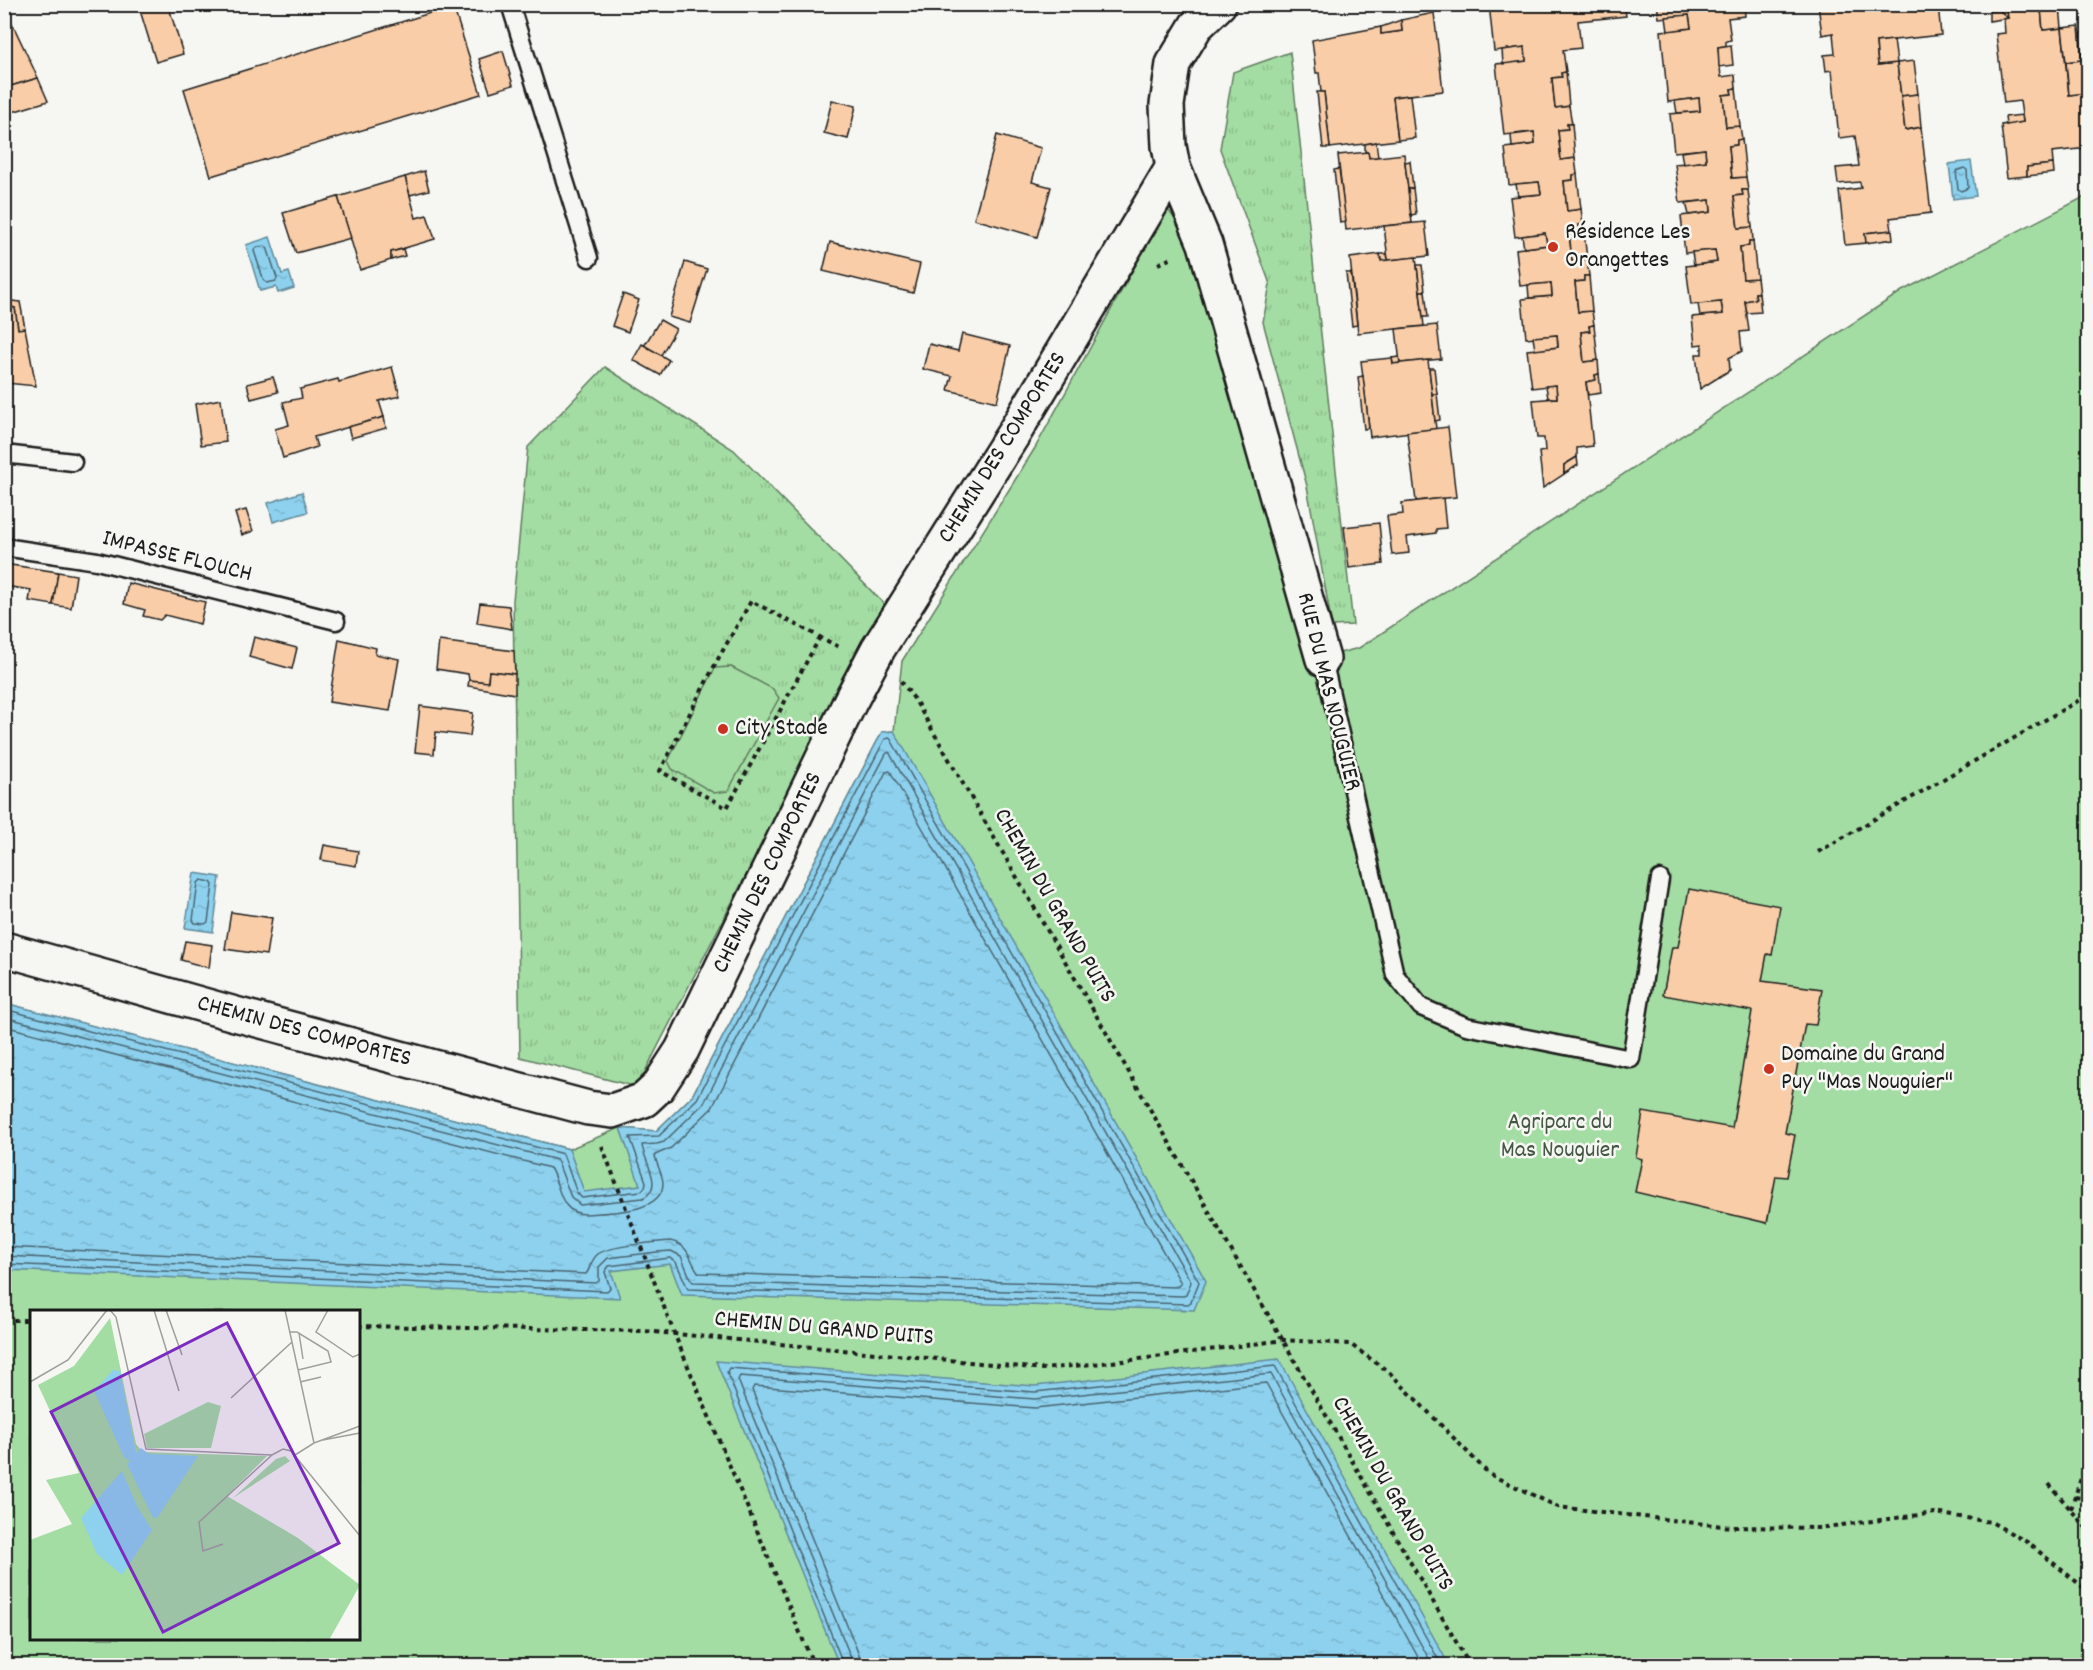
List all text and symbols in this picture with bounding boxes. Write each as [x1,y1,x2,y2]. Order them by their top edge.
place label: Résidence Les Orangettes [1565,216,1691,278]
marker: Résidence Les Orangettes [1546,240,1560,254]
street label: CHEMIN DES COMPORTES [930,346,1076,550]
street label: IMPASSE FLOUCH [99,522,255,592]
street label: RUE DU MAS NOUGUIER [1287,589,1369,795]
place label: City Stade [735,712,828,746]
marker: City Stade [716,722,730,736]
street label: CHEMIN DES COMPORTES [704,766,832,980]
street label: CHEMIN DU GRAND PUITS [984,802,1124,1010]
street label: CHEMIN DES COMPORTES [193,987,415,1077]
place label: Domaine du Grand Puy "Mas Nouguier" [1781,1038,1953,1100]
marker: Domaine du Grand Puy "Mas Nouguier" [1762,1062,1776,1076]
park label: Agriparc du Mas Nouguier [1501,1106,1619,1168]
street label: CHEMIN DU GRAND PUITS [713,1302,935,1356]
inset map [30,1310,360,1640]
street label: CHEMIN DU GRAND PUITS [1322,1390,1462,1598]

